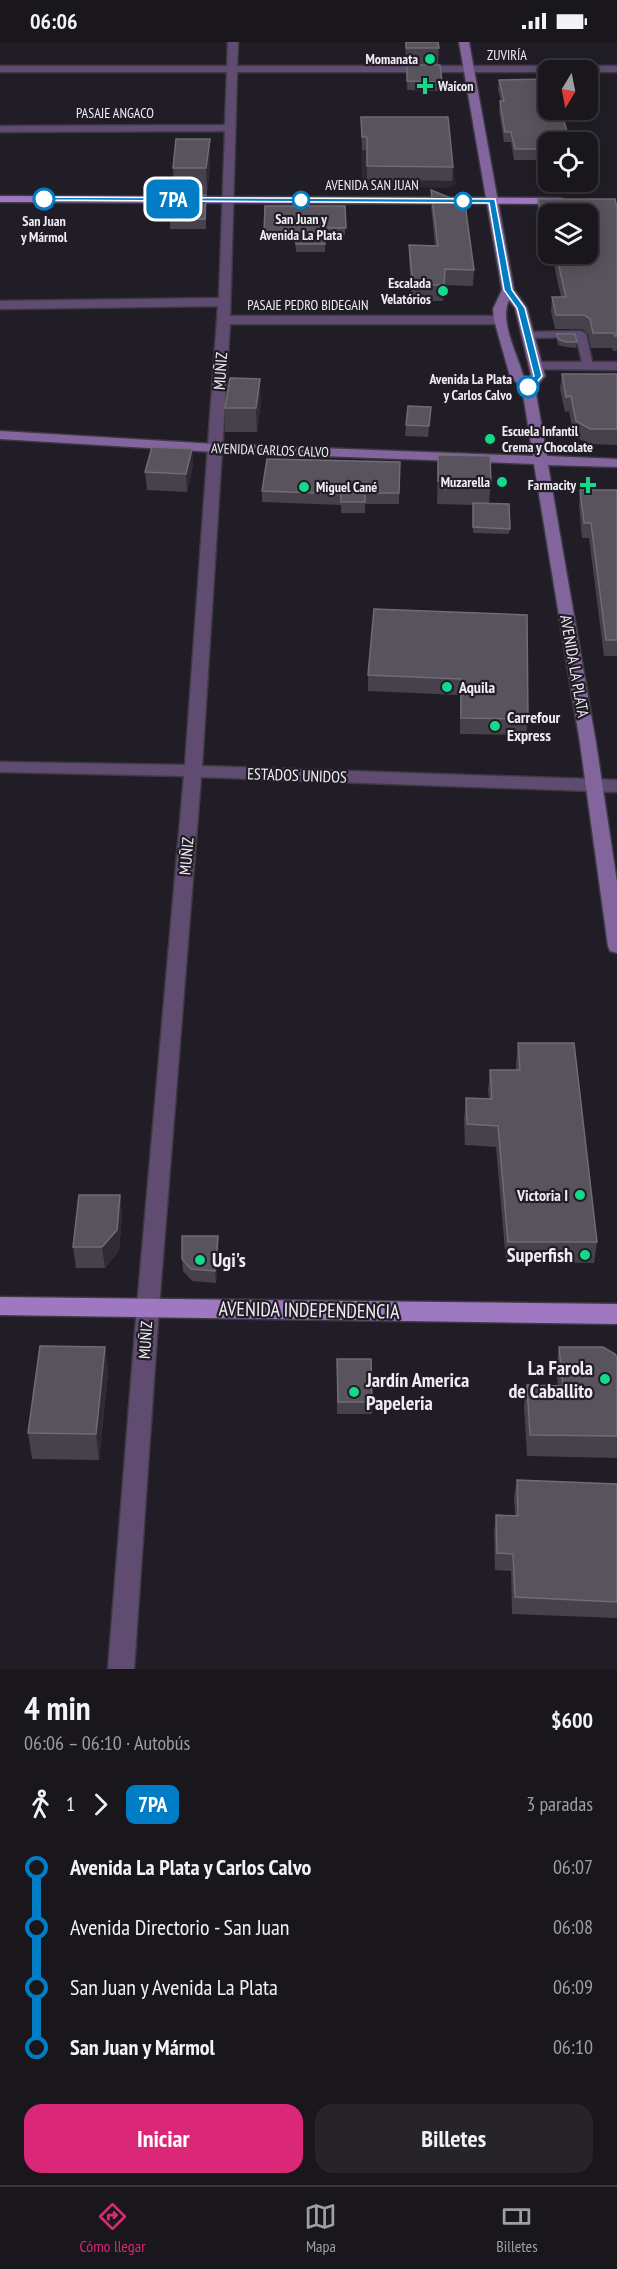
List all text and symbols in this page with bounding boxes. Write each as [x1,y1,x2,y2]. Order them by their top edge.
text: 06:06 [30,7,78,35]
street label: ZUVIRÍA [487,46,527,64]
place label: Momanata [365,50,418,68]
marker: Momanata [423,52,437,66]
north arrow [538,60,598,120]
map controls [538,60,598,264]
marker: Waícon [416,77,434,95]
place label: Waícon [437,77,474,95]
street label: PASAJE ANGACO [76,104,154,122]
button: locate [538,132,598,192]
street label: AVENIDA SAN JUAN [325,176,419,194]
line badge: 7PA [138,180,207,218]
text: 7PA [158,186,188,213]
marker: San Juan y Mármol [33,188,55,210]
marker: San Juan y Avenida La Plata [292,191,310,209]
unlabelled marker [454,192,472,210]
button: layers [538,204,598,264]
place label: San Juan y Avenida La Plata [259,210,342,244]
place label: San Juan y Mármol [20,212,68,246]
place label: Escalada Velatórios [380,274,431,308]
marker: Escalada Velatórios [436,284,450,298]
street label: PASAJE PEDRO BIDEGAIN [247,296,369,314]
street label: MUÑIZ [209,351,231,391]
place label: Avenida La Plata y Carlos Calvo [429,370,512,404]
marker: Avenida La Plata y Carlos Calvo [517,376,539,398]
place label: Escuela Infantil Crema y Chocolate [502,422,593,456]
marker: Escuela Infantil Crema y Chocolate [483,432,497,446]
street label: AVENIDA CARLOS CALVO [211,439,329,461]
place label: Muzarella [441,473,490,491]
marker: Muzarella [495,475,509,489]
place label: Farmacity [528,476,576,494]
place label: Miguel Cané [316,478,377,496]
marker: Farmacity [581,478,595,492]
marker: Miguel Cané [297,480,311,494]
street label: AVENIDA LA PLATA [556,613,594,719]
place label: Aquila [458,677,495,697]
marker: Aquila [440,680,454,694]
place label: Carrefour Express [507,707,561,745]
marker: Carrefour Express [488,719,502,733]
street label: ESTADOS UNIDOS [247,763,347,787]
street label: MUÑIZ [174,836,198,876]
place label: Victoria I [516,1185,568,1205]
marker: Victoria I [573,1188,587,1202]
place label: Superfish [507,1242,573,1268]
place label: Ugi's [212,1247,246,1273]
marker: Superfish [578,1248,592,1262]
marker: Ugi's [193,1253,207,1267]
street label: AVENIDA INDEPENDENCIA [218,1295,400,1325]
street label: MUÑIZ [134,1320,156,1360]
place label: La Farola de Caballito [508,1355,593,1404]
place label: Jardín America Papeleria [365,1367,469,1416]
marker: La Farola de Caballito [598,1372,612,1386]
marker: Jardín America Papeleria [347,1385,361,1399]
text: 4 min [24,1686,91,1729]
text: $600 [551,1706,593,1734]
text: 06:06 – 06:10 · Autobús [24,1730,190,1756]
icon: walk [24,1788,57,1821]
icon: forward [84,1788,117,1821]
text: 1 [66,1791,75,1817]
text: 7PA [138,1791,167,1818]
text: 3 paradas [526,1791,593,1817]
text: Avenida La Plata y Carlos Calvo [70,1853,311,1881]
text: 06:07 [553,1854,593,1880]
text: Avenida Directorio - San Juan [70,1913,289,1941]
text: 06:08 [553,1914,593,1940]
text: San Juan y Avenida La Plata [70,1973,278,2001]
text: 06:09 [553,1974,593,2000]
text: San Juan y Mármol [70,2033,215,2061]
text: 06:10 [553,2034,593,2060]
button: Iniciar [24,2104,303,2173]
button: Billetes [315,2104,593,2173]
tab: Cómo llegar [79,2200,146,2256]
tab: Mapa [304,2200,337,2256]
tab: Billetes [496,2200,538,2256]

